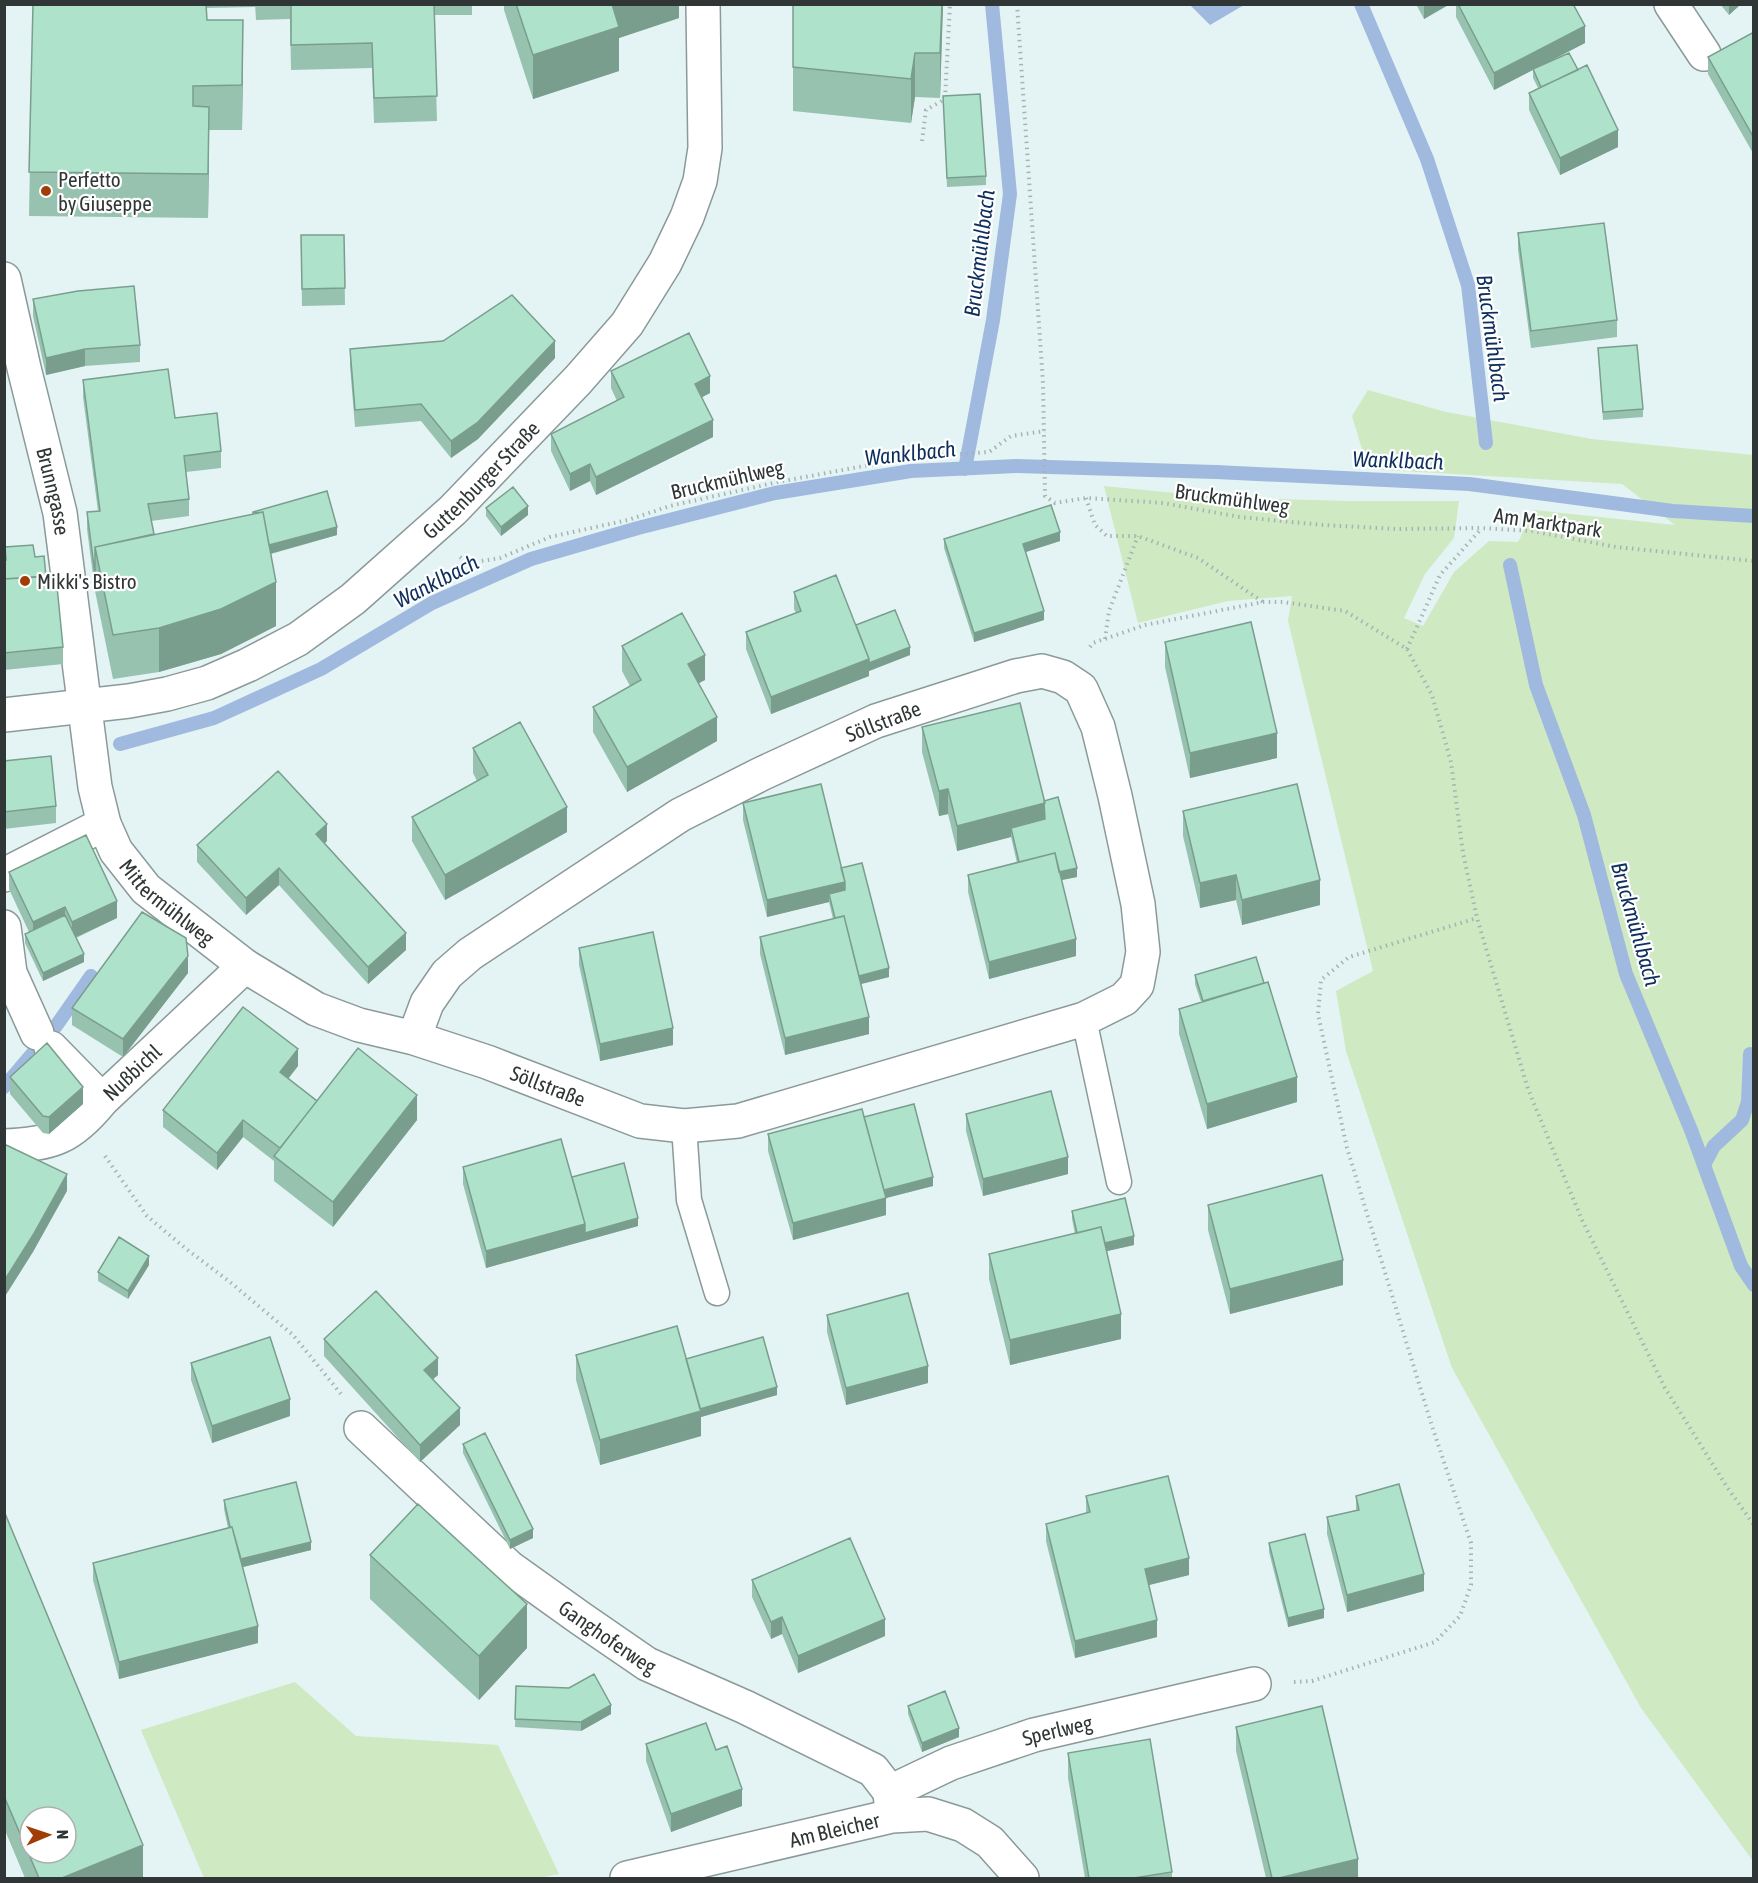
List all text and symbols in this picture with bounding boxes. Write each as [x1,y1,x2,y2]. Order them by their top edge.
place label: Perfetto by Giuseppe [58,167,152,215]
marker: Perfetto by Giuseppe [39,184,53,198]
water label: Bruckmühlbach [958,188,1000,318]
water label: Bruckmühlbach [1471,273,1515,403]
street label: Guttenburger Straße [418,416,544,543]
water label: Wanklbach [863,435,957,471]
street label: Brunngasse [32,445,75,536]
water label: Wanklbach [1352,445,1444,475]
street label: Bruckmühlweg [668,454,786,504]
street label: Bruckmühlweg [1173,478,1291,518]
street label: Am Marktpark [1492,503,1604,541]
water label: Wanklbach [389,549,483,613]
place label: Mikki's Bistro [37,569,137,593]
marker: Mikki's Bistro [18,574,32,588]
street label: Söllstraße [842,696,924,746]
street label: Mittermühlweg [115,854,219,950]
water label: Bruckmühlbach [1606,859,1666,989]
street label: Nußbichl [98,1039,166,1105]
street label: Söllstraße [507,1060,589,1111]
street label: Ganghoferweg [554,1595,660,1678]
street label: Sperlweg [1019,1710,1094,1750]
north arrow [18,1805,78,1865]
street label: Am Bleicher [787,1807,883,1852]
text: N [54,1829,72,1840]

